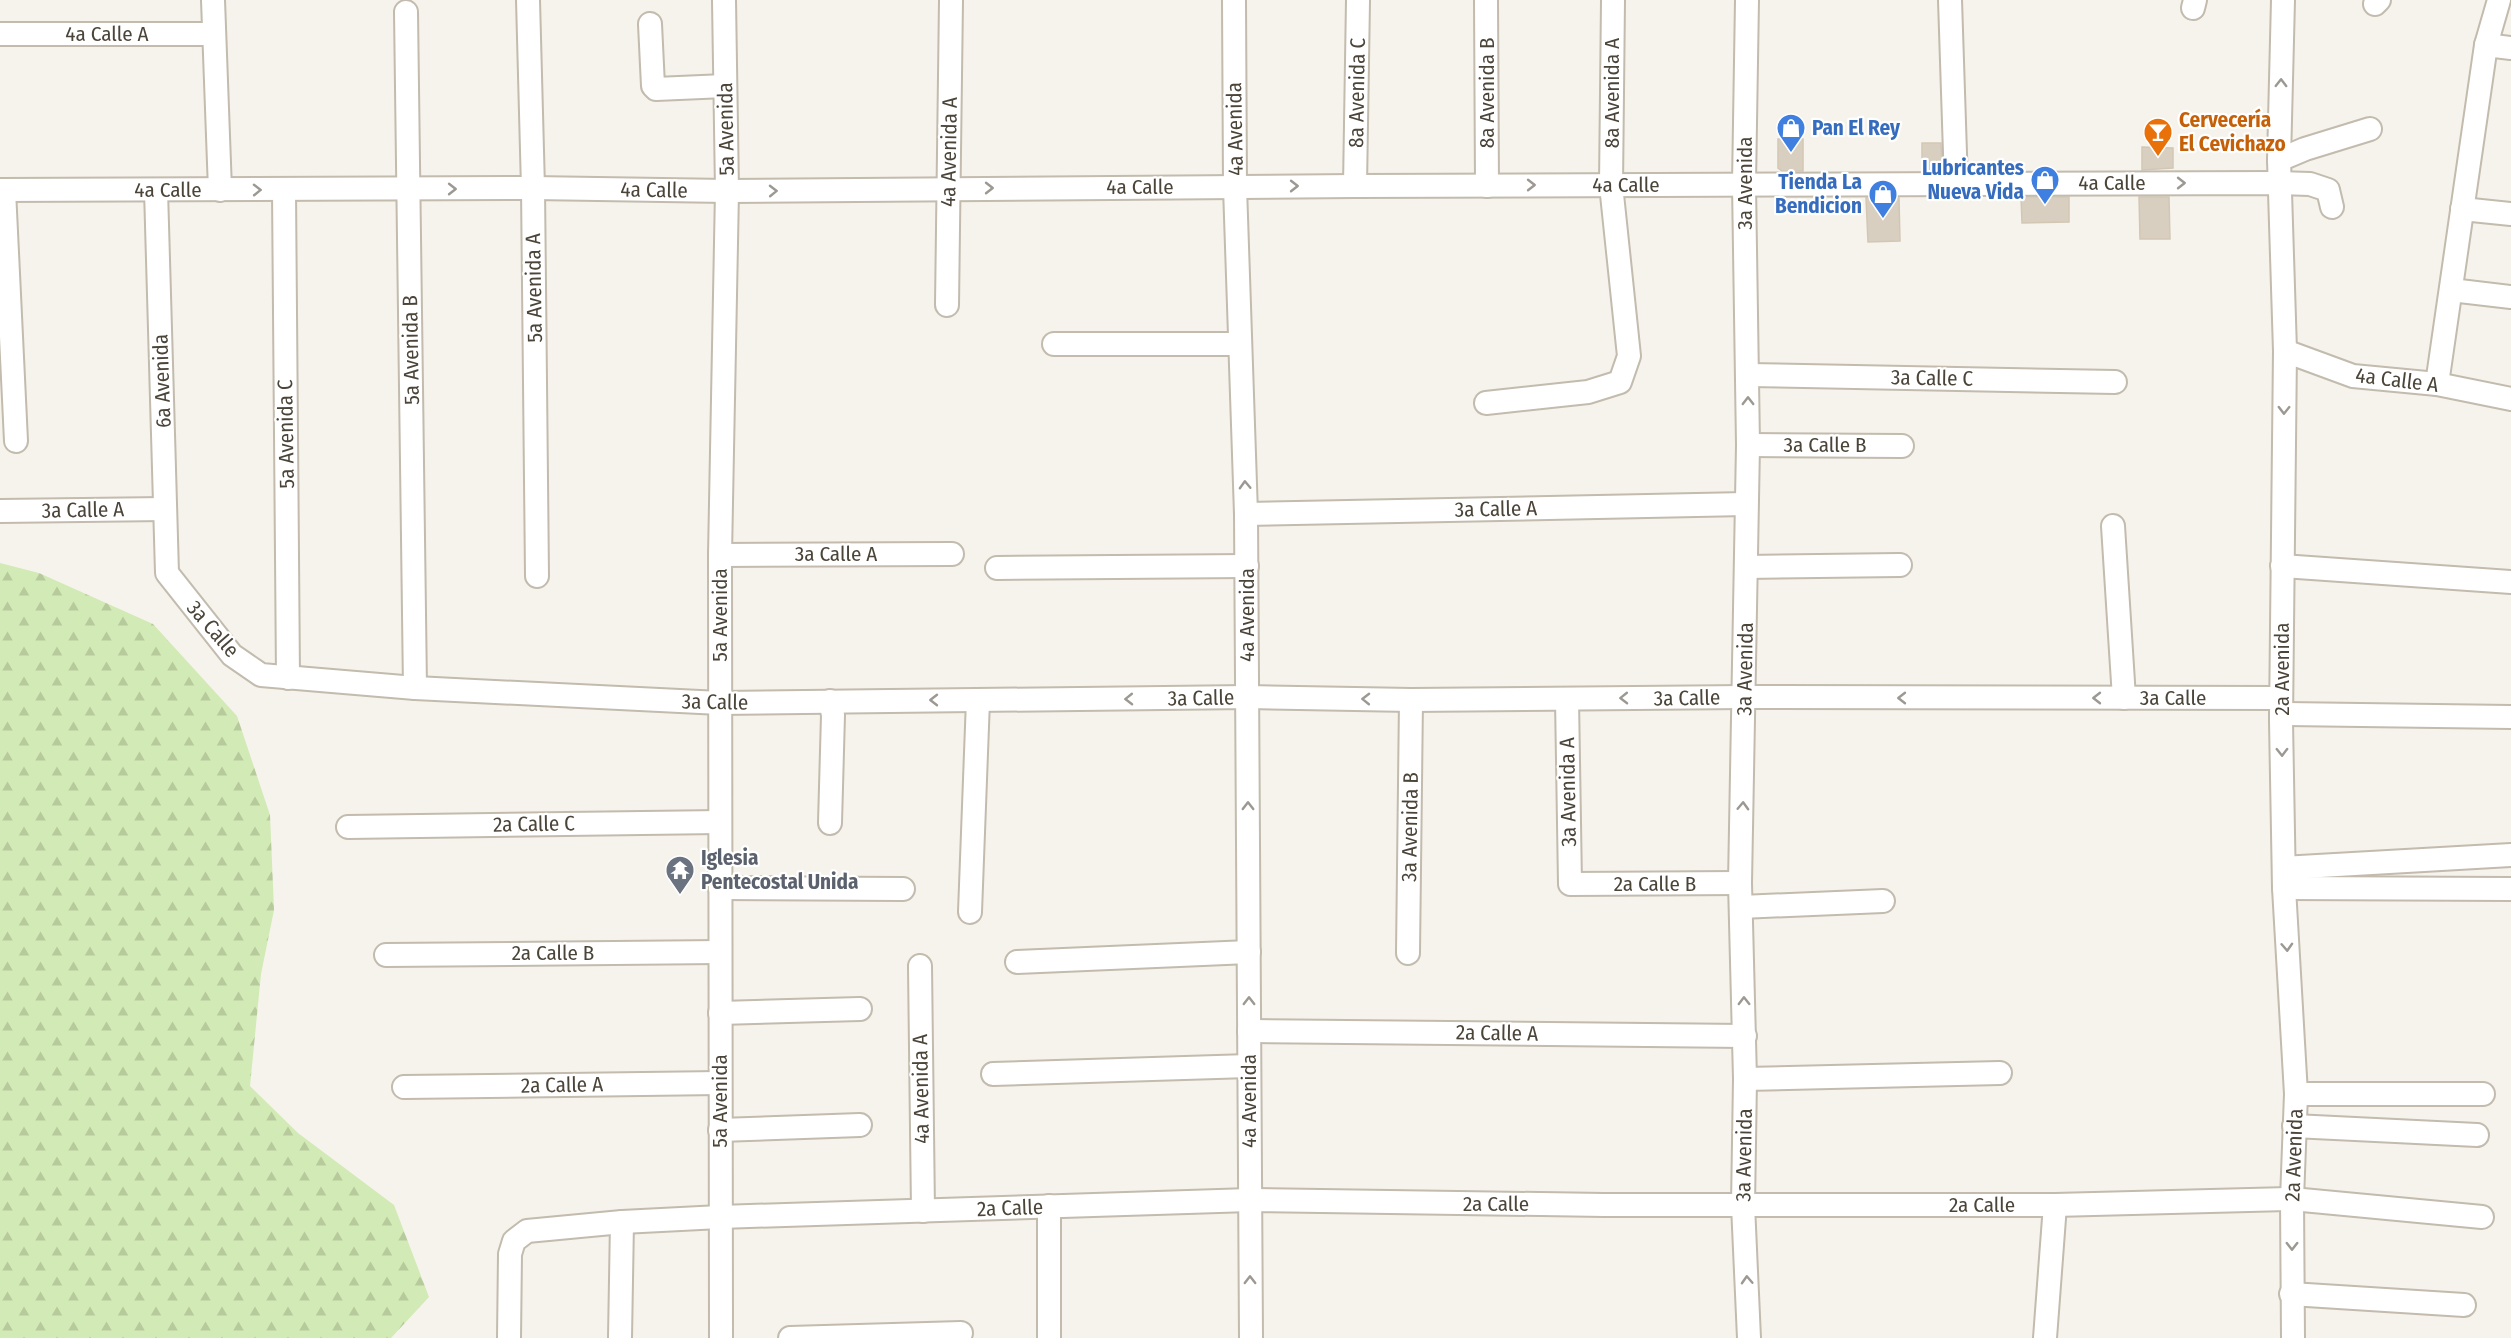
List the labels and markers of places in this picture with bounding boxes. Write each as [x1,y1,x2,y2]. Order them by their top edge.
place label: Cervecería El Cevichazo [2179,107,2286,157]
shop icon: Pan El Rey [1775,112,1807,154]
place label: Pan El Rey [1812,115,1901,141]
bar icon: Cervecería El Cevichazo [2142,116,2174,158]
place label: Lubricantes Nueva Vida [1922,155,2024,205]
shop icon: Lubricantes Nueva Vida [2029,164,2061,206]
place label: Tienda La Bendicion [1775,169,1862,219]
shop icon: Tienda La Bendicion [1867,178,1899,220]
place label: Iglesia Pentecostal Unida [701,845,858,895]
temple icon: Iglesia Pentecostal Unida [664,854,696,896]

